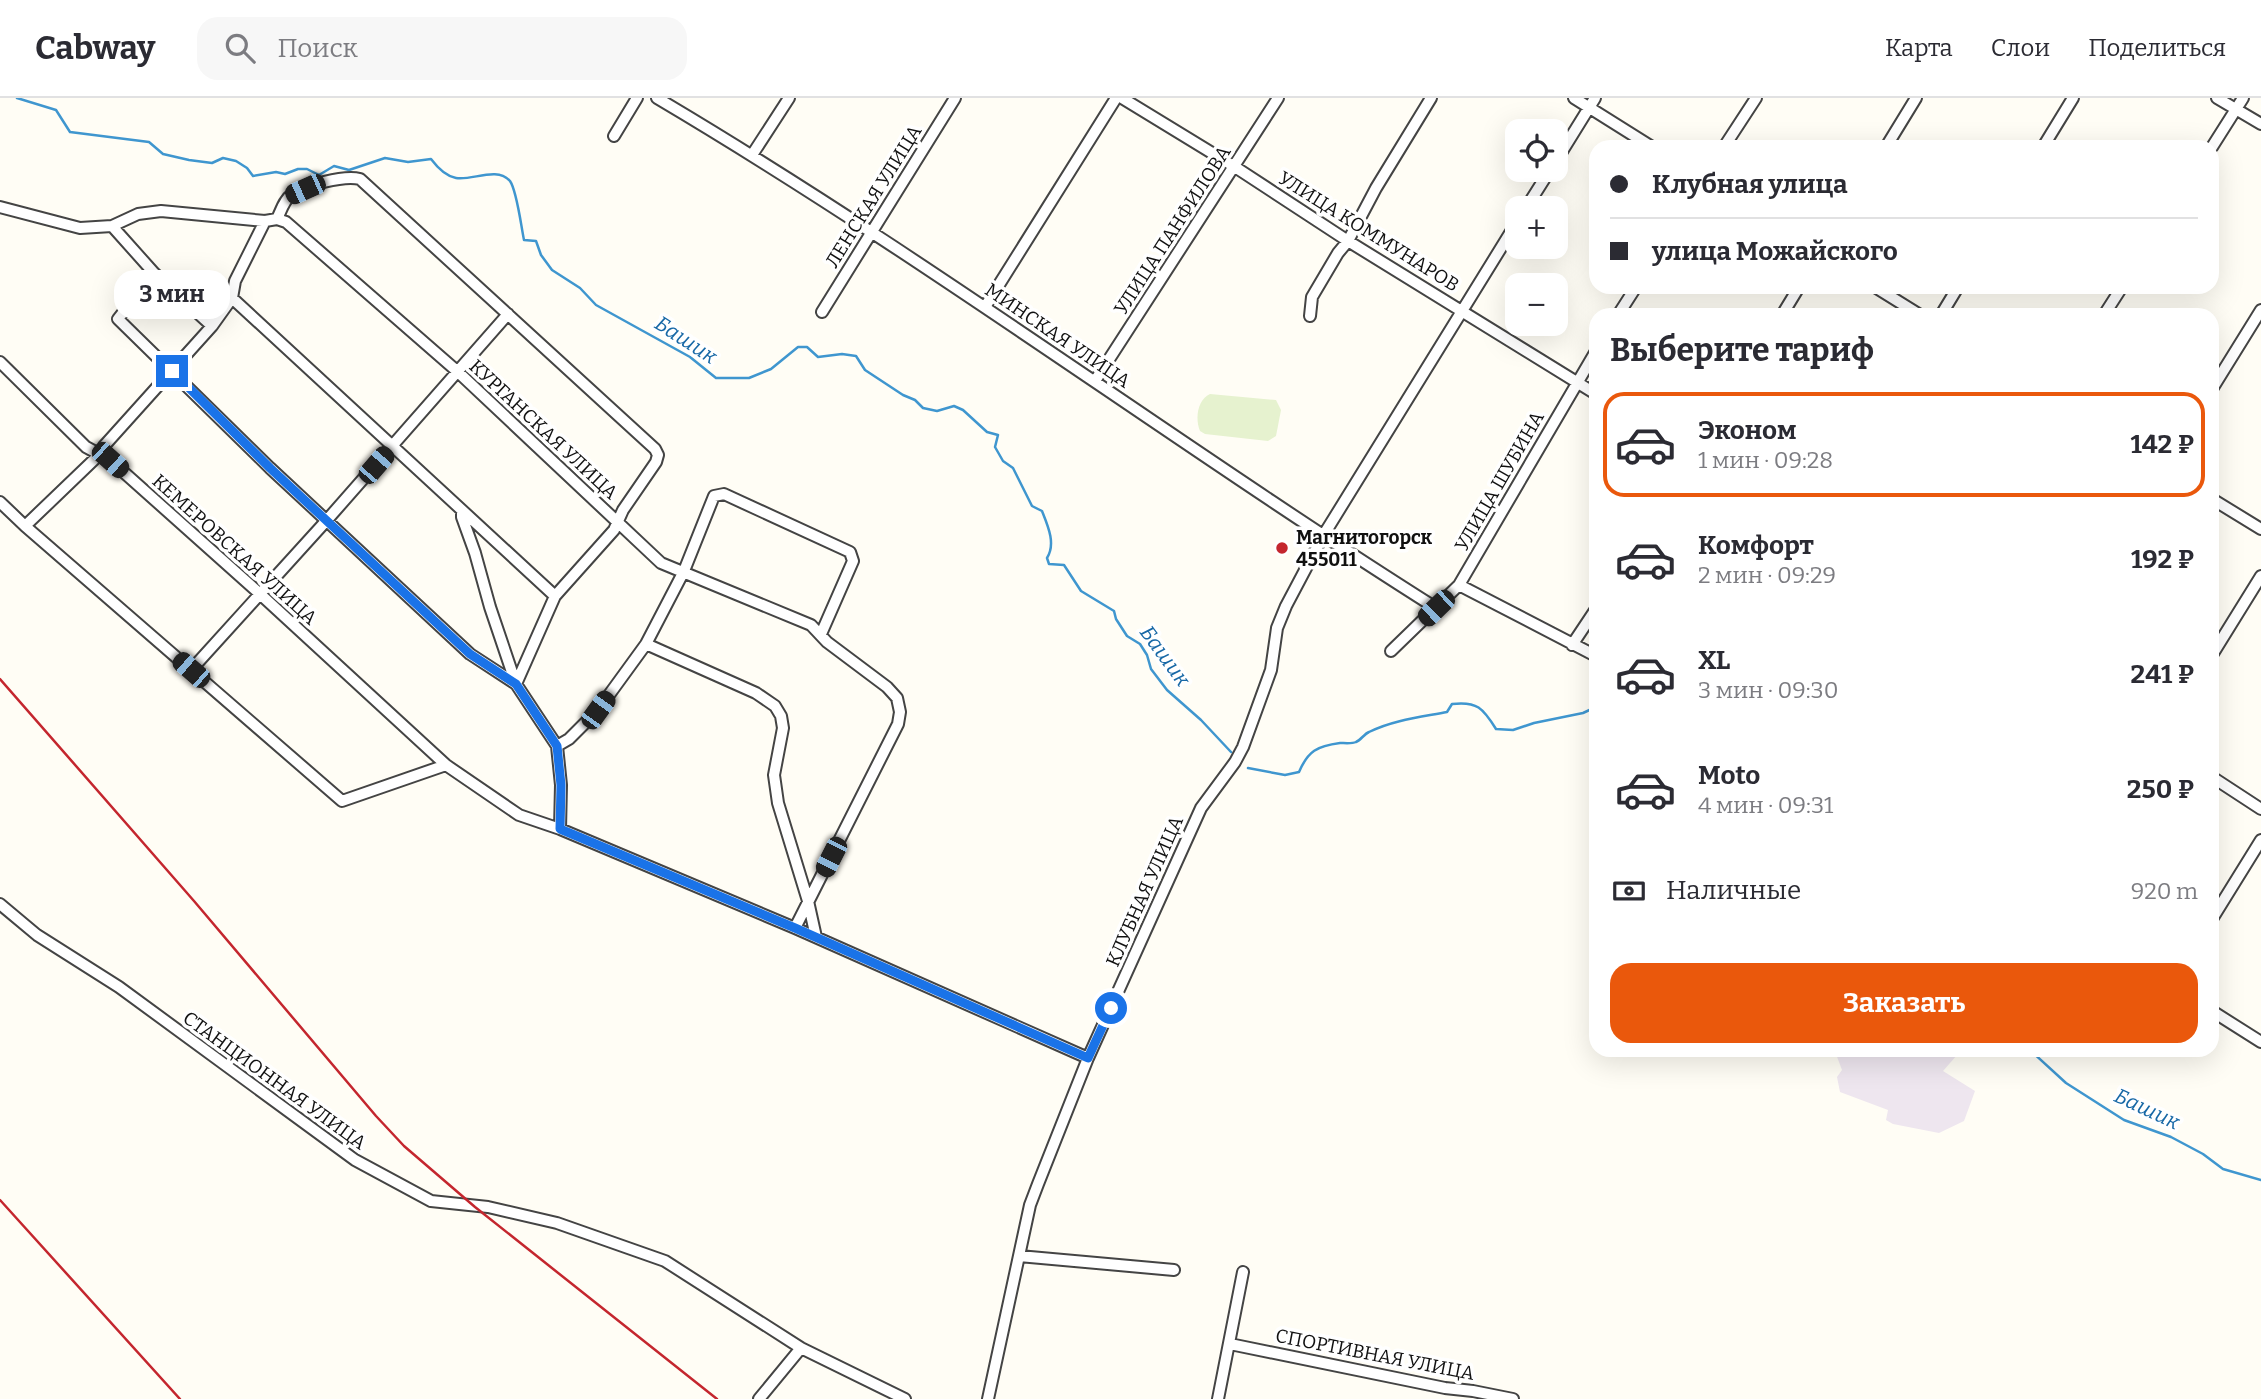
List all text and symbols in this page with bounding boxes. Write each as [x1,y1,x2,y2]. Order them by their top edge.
search box [197,17,687,80]
text: Cabway [35,28,155,68]
icon: search [221,29,259,67]
text: Поиск [277,33,358,64]
text: Карта [1885,34,1953,62]
text: Слои [1991,34,2050,62]
text: Поделиться [2088,34,2226,62]
map controls [1505,119,1568,336]
button: locate [1505,119,1568,182]
street label: ЛЕНСКАЯ УЛИЦА [820,120,927,272]
street label: УЛИЦА ПАНФИЛОВА [1109,141,1236,319]
street label: УЛИЦА КОММУНАРОВ [1274,166,1463,297]
text: Клубная улица [1652,169,1848,200]
car [282,171,329,207]
button: + [1505,196,1568,259]
text: улица Можайского [1652,236,1898,267]
callout: 3 мин [114,270,230,318]
button: − [1505,273,1568,336]
street label: МИНСКАЯ УЛИЦА [981,278,1135,393]
text: 3 мин [139,280,205,308]
water label: Башик [650,310,722,370]
text: Выберите тариф [1610,331,1874,369]
route end [156,355,188,387]
street label: КУРГАНСКАЯ УЛИЦА [465,355,623,505]
street label: УЛИЦА ШУБИНА [1450,407,1549,555]
icon: car [1614,413,1677,476]
text: Эконом [1698,415,1797,446]
text: 142 ₽ [2131,429,2194,460]
car [88,438,133,482]
car [355,442,398,488]
text: 1 мин · 09:28 [1698,446,1833,474]
street label: КЕМЕРОВСКАЯ УЛИЦА [148,469,322,630]
place label: Магнитогорск 455011 [1296,526,1433,571]
icon: car [1614,528,1677,591]
text: Комфорт [1698,530,1814,561]
marker: Магнитогорск 455011 [1274,540,1290,556]
text: 192 ₽ [2131,544,2194,575]
text: 2 мин · 09:29 [1698,561,1836,589]
car [1414,586,1459,630]
water label: Башик [1134,620,1196,692]
icon: car [1614,643,1677,706]
text: XL [1698,645,1730,676]
car [169,648,214,692]
text: 241 ₽ [2131,659,2194,690]
text: 3 мин · 09:30 [1698,676,1838,704]
car [578,687,619,733]
icon: car [1614,758,1677,821]
text: Moto [1698,760,1760,791]
text: 250 ₽ [2127,774,2194,805]
text: 4 мин · 09:31 [1698,791,1833,819]
street label: КЛУБНАЯ УЛИЦА [1101,812,1188,970]
car [813,834,850,880]
icon: cash [1610,872,1648,910]
text: Наличные [1666,875,1801,906]
text: 920 m [2131,877,2198,905]
button: Заказать [1610,963,2198,1043]
route start [1095,992,1127,1024]
street label: СТАНЦИОННАЯ УЛИЦА [179,1006,371,1155]
water label: Башик [2110,1083,2184,1135]
street label: СПОРТИВНАЯ УЛИЦА [1273,1324,1477,1385]

